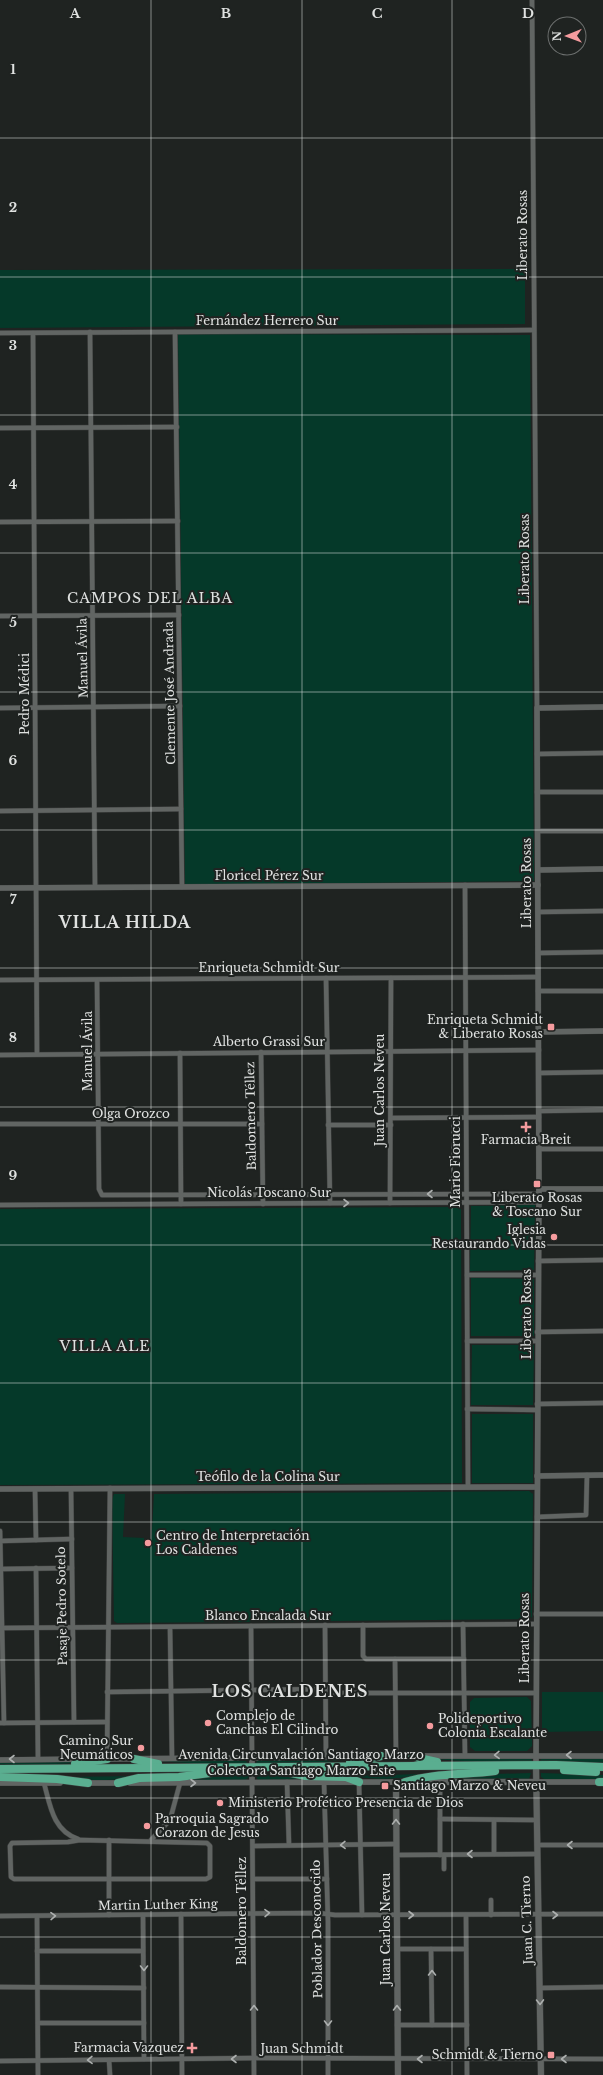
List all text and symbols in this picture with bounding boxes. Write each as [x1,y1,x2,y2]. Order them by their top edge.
text: A [69,5,81,22]
text: B [221,5,231,22]
text: C [372,5,383,22]
text: D [522,5,534,22]
north arrow [547,16,587,56]
text: N [550,30,564,41]
text: 1 [10,61,16,78]
street label: Liberato Rosas [515,190,530,280]
text: 2 [9,199,17,216]
street label: Fernández Herrero Sur [196,313,339,328]
text: 3 [9,337,17,354]
text: 4 [9,476,18,493]
street label: Liberato Rosas [517,514,532,604]
district label: CAMPOS DEL ALBA [67,589,233,607]
text: 5 [9,614,17,631]
street label: Manuel Ávila [73,617,91,698]
street label: Clemente José Andrada [161,621,178,765]
street label: Pedro Médici [17,653,32,735]
text: 6 [9,752,18,769]
street label: Liberato Rosas [519,838,534,928]
street label: Floricel Pérez Sur [214,868,324,883]
text: 7 [10,891,17,908]
district label: VILLA HILDA [58,912,191,932]
street label: Enriqueta Schmidt Sur [198,960,340,975]
street label: Manuel Ávila [79,1010,95,1091]
place label: Enriqueta Schmidt & Liberato Rosas [427,1012,543,1041]
marker: Enriqueta Schmidt & Liberato Rosas [546,1022,556,1032]
text: 8 [9,1029,17,1046]
street label: Alberto Grassi Sur [212,1034,325,1049]
street label: Juan Carlos Neveu [372,1034,387,1148]
street label: Baldomero Téllez [242,1061,259,1170]
street label: Olga Orozco [92,1106,170,1121]
street label: Mario Fiorucci [448,1116,463,1208]
marker: Farmacia Breit [521,1122,531,1132]
place label: Farmacia Breit [481,1132,572,1147]
text: 9 [9,1167,18,1184]
marker: Liberato Rosas & Toscano Sur [532,1179,542,1189]
street label: Nicolás Toscano Sur [207,1185,331,1200]
one-way arrow [427,1190,433,1198]
place label: Liberato Rosas & Toscano Sur [492,1190,582,1219]
one-way arrow [343,1199,349,1207]
place label: Iglesia Restaurando Vidas [432,1222,546,1251]
marker: Iglesia Restaurando Vidas [549,1232,559,1242]
street label: Liberato Rosas [519,1269,534,1359]
district label: VILLA ALE [59,1337,150,1355]
street label: Teófilo de la Colina Sur [196,1469,340,1484]
place label: Centro de Interpretación Los Caldenes [156,1528,309,1557]
marker: Centro de Interpretación Los Caldenes [143,1538,153,1548]
street label: Pasaje Pedro Sotelo [53,1546,70,1666]
street label: Liberato Rosas [517,1593,532,1683]
street label: Blanco Encalada Sur [205,1608,331,1623]
district label: LOS CALDENES [212,1681,368,1701]
place label: Complejo de Canchas El Cilindro [216,1708,338,1737]
place label: Polideportivo Colonia Escalante [438,1711,547,1740]
marker: Complejo de Canchas El Cilindro [203,1718,213,1728]
marker: Polideportivo Colonia Escalante [425,1721,435,1731]
place label: Camino Sur Neumáticos [59,1733,133,1762]
marker: Camino Sur Neumáticos [136,1743,146,1753]
street label: Avenida Circunvalación Santiago Marzo [177,1747,424,1762]
one-way arrow [494,1751,500,1759]
one-way arrow [566,1751,572,1759]
one-way arrow [9,1755,15,1763]
street label: Colectora Santiago Marzo Este [207,1763,395,1778]
place label: Santiago Marzo & Neveu [393,1778,546,1793]
one-way arrow [190,1779,196,1787]
marker: Santiago Marzo & Neveu [380,1781,390,1791]
place label: Ministerio Profético Presencia de Dios [228,1795,463,1810]
marker: Ministerio Profético Presencia de Dios [215,1798,225,1808]
place label: Parroquia Sagrado Corazon de Jesus [155,1811,269,1840]
one-way arrow [392,1819,400,1825]
marker: Parroquia Sagrado Corazon de Jesus [142,1821,152,1831]
one-way arrow [340,1841,346,1849]
one-way arrow [567,1841,573,1849]
one-way arrow [467,1850,473,1858]
street label: Baldomero Téllez [234,1856,249,1965]
street label: Poblador Desconocido [308,1859,325,1998]
street label: Juan Carlos Neveu [378,1873,393,1987]
street label: Juan C. Tierno [517,1875,536,1967]
street label: Martin Luther King [98,1896,219,1913]
one-way arrow [264,1909,270,1918]
one-way arrow [408,1911,414,1919]
one-way arrow [552,1911,558,1919]
one-way arrow [50,1912,56,1920]
one-way arrow [140,1965,148,1971]
one-way arrow [428,1970,436,1976]
one-way arrow [536,1999,544,2005]
one-way arrow [250,2005,258,2011]
one-way arrow [393,2005,401,2011]
one-way arrow [324,2020,332,2026]
place label: Farmacia Vazquez [73,2040,184,2055]
street label: Juan Schmidt [259,2041,344,2056]
marker: Farmacia Vazquez [187,2043,197,2053]
place label: Schmidt & Tierno [432,2047,543,2062]
marker: Schmidt & Tierno [546,2050,556,2060]
one-way arrow [231,2055,237,2063]
one-way arrow [417,2055,423,2063]
one-way arrow [561,2055,567,2063]
one-way arrow [87,2056,93,2064]

